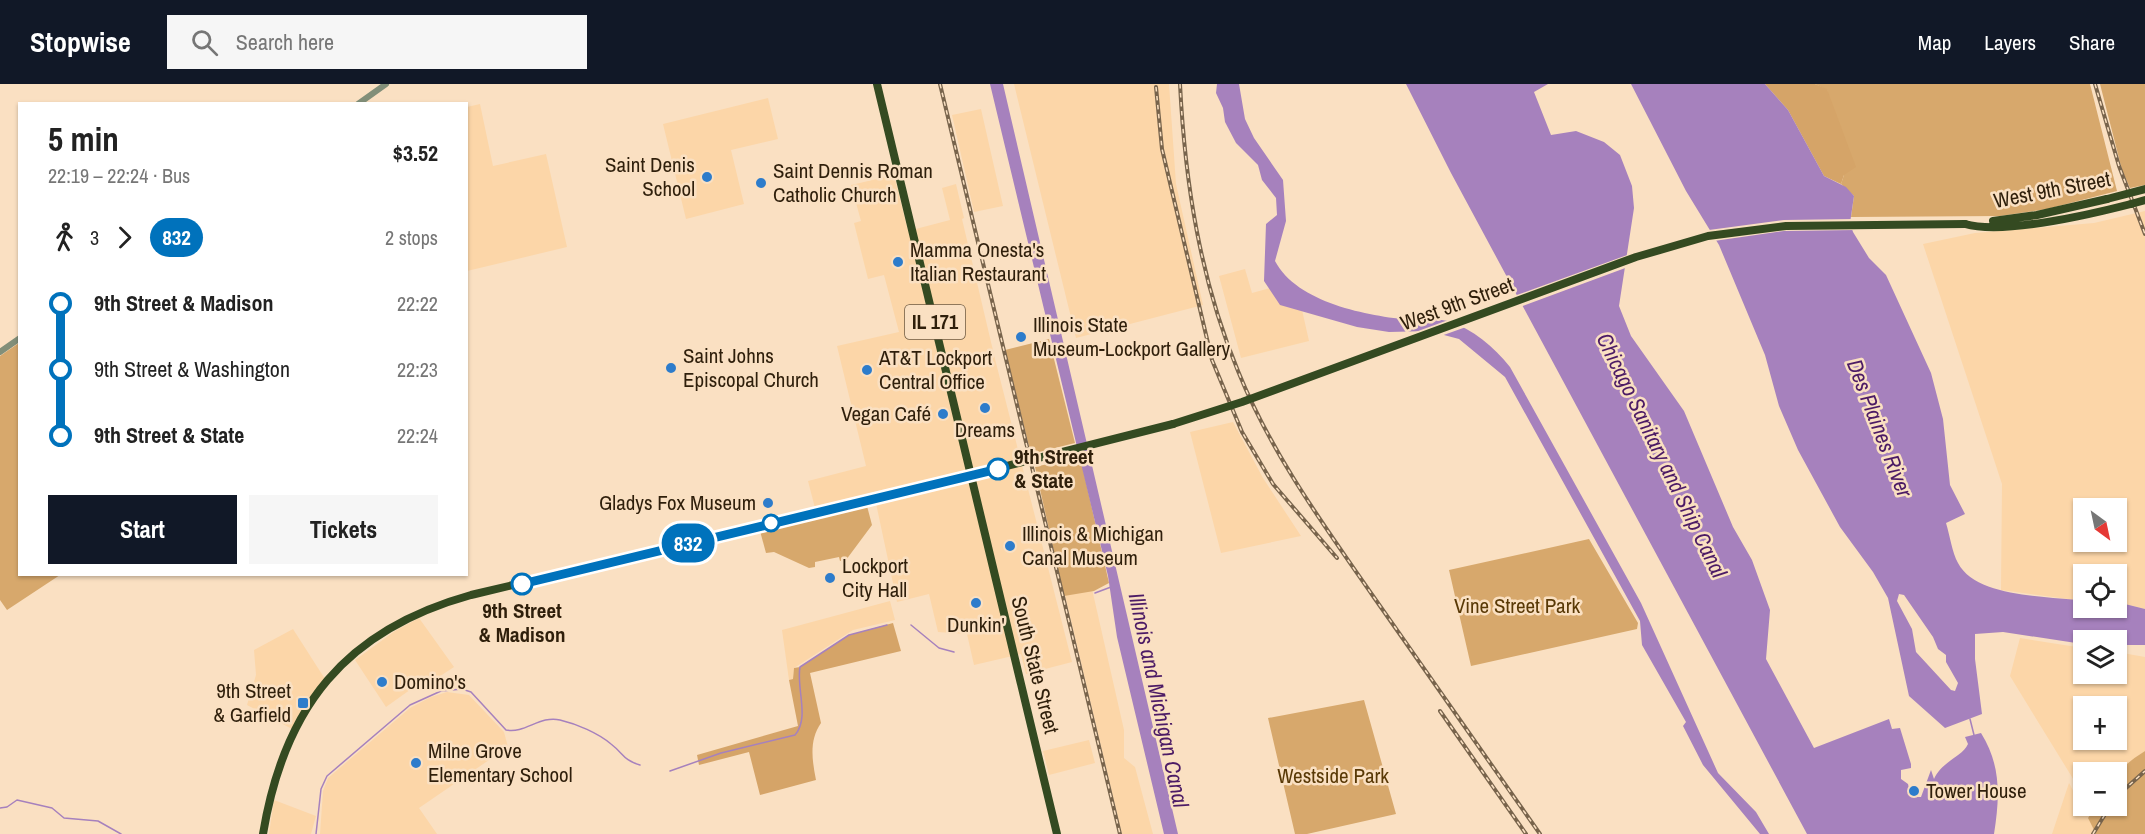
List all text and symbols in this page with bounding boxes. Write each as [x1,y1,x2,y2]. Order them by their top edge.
search box [167,15,587,69]
text: Stopwise [30,23,131,61]
icon: search [188,26,221,59]
text: Search here [236,27,334,57]
text: Map [1918,28,1951,57]
text: Layers [1984,28,2036,57]
text: Share [2069,28,2115,57]
text: 5 min [48,117,119,161]
text: $3.52 [393,138,438,168]
place label: Saint Denis School [605,150,695,203]
place label: Saint Dennis Roman Catholic Church [773,156,933,209]
text: 22:19 – 22:24 · Bus [48,162,190,189]
street label: West 9th Street [1991,164,2113,215]
marker: Saint Denis School [700,170,714,184]
marker: Saint Dennis Roman Catholic Church [754,176,768,190]
icon: walk [48,221,81,254]
icon: forward [108,221,141,254]
text: 832 [162,223,191,252]
text: 3 [90,224,99,251]
text: 2 stops [385,224,438,251]
place label: Mamma Onesta's Italian Restaurant [910,235,1046,288]
marker: Mamma Onesta's Italian Restaurant [891,255,905,269]
street label: West 9th Street [1396,270,1518,337]
text: 9th Street & Madison [94,288,273,318]
text: 22:22 [397,290,438,317]
road number: IL 171 [905,305,965,339]
place label: Illinois State Museum-Lockport Gallery [1033,310,1231,363]
water label: Chicago Sanitary and Ship Canal [1590,328,1735,583]
marker: Illinois State Museum-Lockport Gallery [1014,330,1028,344]
place label: Saint Johns Episcopal Church [683,341,819,394]
place label: AT&T Lockport Central Office [878,343,993,396]
text: 9th Street & Washington [94,354,290,384]
water label: Des Plaines River [1840,355,1920,502]
text: 22:23 [397,356,438,383]
marker: Saint Johns Episcopal Church [664,361,678,375]
marker: AT&T Lockport Central Office [860,363,874,377]
place label: Vegan Café [841,399,931,428]
marker: Dreams [978,401,992,415]
marker: Vegan Café [936,407,950,421]
place label: Dreams [955,415,1015,444]
text: 9th Street & State [94,420,244,450]
text: 22:24 [397,422,438,449]
place label: 9th Street & State [1014,442,1094,495]
marker: 9th Street & State [987,458,1009,480]
place label: Gladys Fox Museum [599,488,756,517]
button: Start [48,495,237,564]
button: Tickets [249,495,438,564]
marker: Gladys Fox Museum [761,496,775,510]
north arrow [2073,498,2127,552]
map controls [2073,498,2127,816]
unlabelled marker [762,514,780,532]
place label: Illinois & Michigan Canal Museum [1022,519,1164,572]
line badge: 832 [654,524,722,562]
text: 832 [674,529,702,558]
marker: Illinois & Michigan Canal Museum [1003,539,1017,553]
place label: Lockport City Hall [842,551,908,604]
button: locate [2073,564,2127,618]
marker: Lockport City Hall [823,571,837,585]
marker: 9th Street & Madison [511,573,533,595]
water label: Illinois and Michigan Canal [1122,590,1197,811]
park label: Vine Street Park [1454,591,1580,620]
street label: South State Street [1004,593,1067,737]
place label: 9th Street & Madison [478,596,566,649]
marker: Dunkin' [969,596,983,610]
place label: Dunkin' [947,610,1005,639]
button: layers [2073,630,2127,684]
place label: Domino's [394,667,466,696]
marker: Domino's [375,675,389,689]
place label: 9th Street & Garfield [213,676,291,729]
marker: 9th Street & Garfield [296,696,310,710]
button: + [2073,696,2127,750]
place label: Milne Grove Elementary School [428,736,573,789]
marker: Milne Grove Elementary School [409,756,423,770]
park label: Westside Park [1277,761,1389,790]
button: − [2073,762,2127,816]
place label: Tower House [1926,776,2027,805]
marker: Tower House [1907,784,1921,798]

